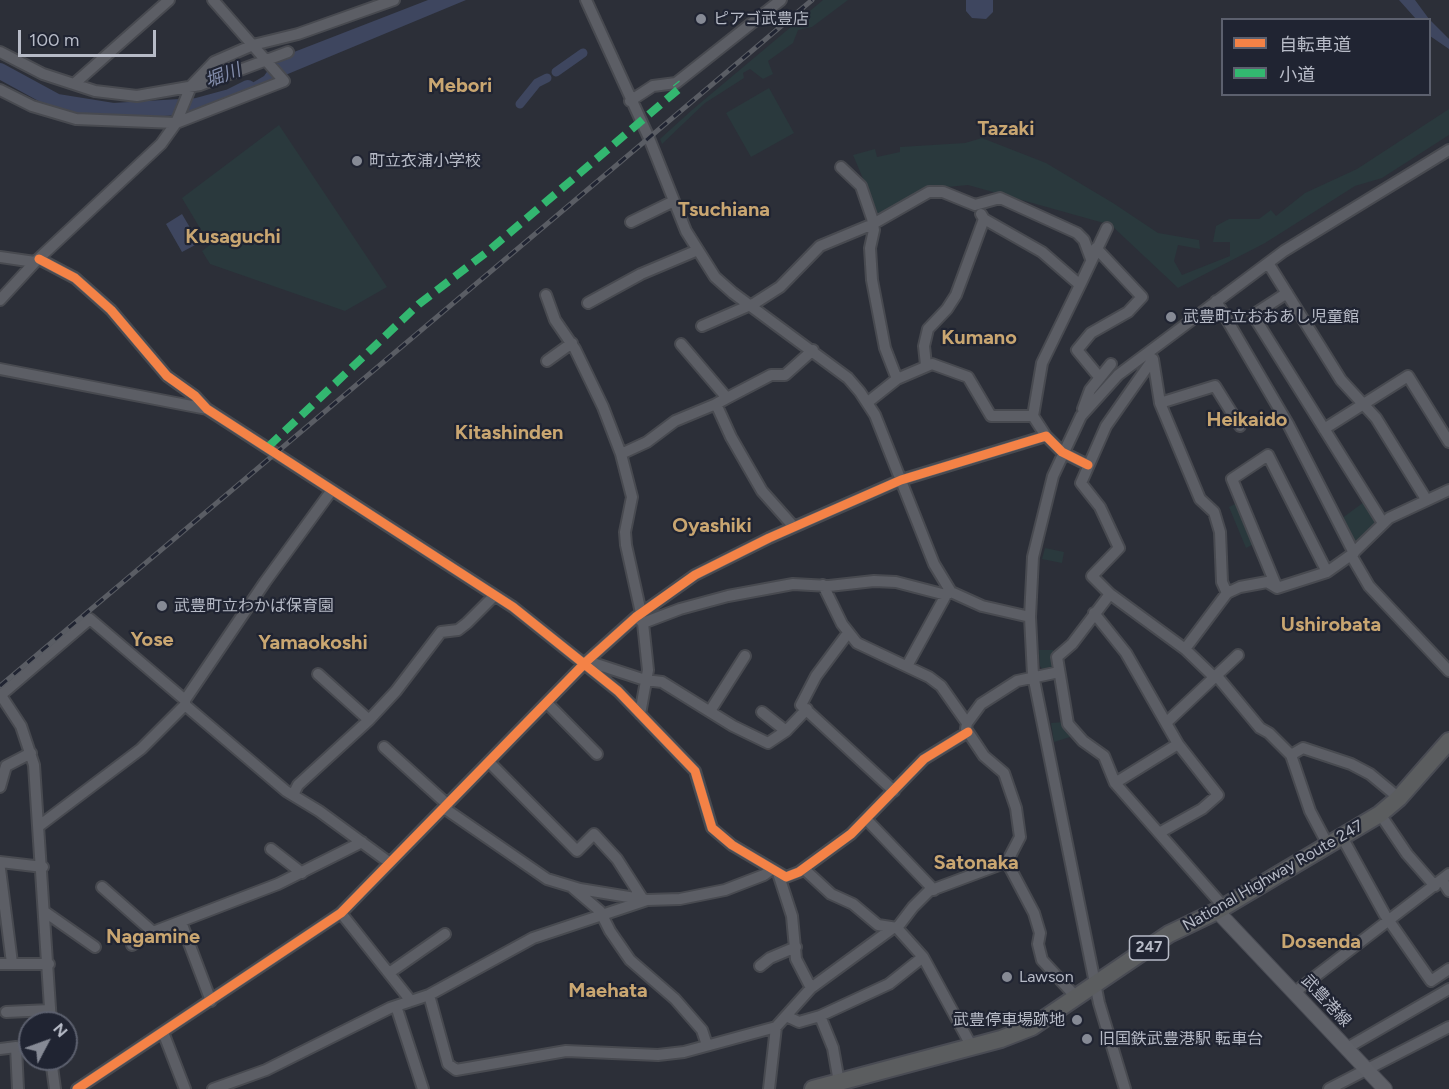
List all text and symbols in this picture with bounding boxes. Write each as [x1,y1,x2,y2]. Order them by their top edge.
place label: ピアゴ武豊店 [713,9,809,29]
marker: ピアゴ武豊店 [694,12,708,26]
scale bar [21,18,159,56]
legend [1221,18,1431,96]
text: 100 m [29,29,79,51]
text: 自転車道 [1279,34,1351,56]
water label: 堀川 [202,59,244,93]
text: 小道 [1279,64,1315,86]
district label: Mebori [428,74,492,98]
district label: Tazaki [977,117,1035,141]
place label: 町立衣浦小学校 [369,151,481,171]
marker: 町立衣浦小学校 [350,154,364,168]
district label: Tsuchiana [678,198,770,222]
district label: Kusaguchi [185,225,281,249]
place label: 武豊町立おおあし児童館 [1183,307,1359,327]
marker: 武豊町立おおあし児童館 [1164,310,1178,324]
district label: Kumano [941,326,1017,350]
district label: Heikaido [1207,408,1287,432]
district label: Kitashinden [455,421,563,445]
district label: Oyashiki [672,514,752,538]
place label: 武豊町立わかば保育園 [174,596,334,616]
marker: 武豊町立わかば保育園 [155,599,169,613]
district label: Ushirobata [1281,613,1381,637]
district label: Yose [130,628,174,652]
district label: Yamaokoshi [258,631,368,655]
street label: National Highway Route 247 [1179,816,1367,936]
district label: Satonaka [933,851,1019,875]
district label: Nagamine [106,925,200,949]
district label: Dosenda [1281,930,1361,954]
road number: 247 [1130,936,1168,960]
place label: Lawson [1019,967,1074,987]
marker: Lawson [1000,970,1014,984]
street label: 武豊港線 [1297,971,1355,1031]
district label: Maehata [568,979,648,1003]
place label: 武豊停車場跡地 [953,1010,1065,1030]
north arrow [18,1011,78,1071]
marker: 武豊停車場跡地 [1070,1013,1084,1027]
text: N [49,1019,72,1041]
place label: 旧国鉄武豊港駅 転車台 [1099,1029,1263,1049]
marker: 旧国鉄武豊港駅 転車台 [1080,1032,1094,1046]

